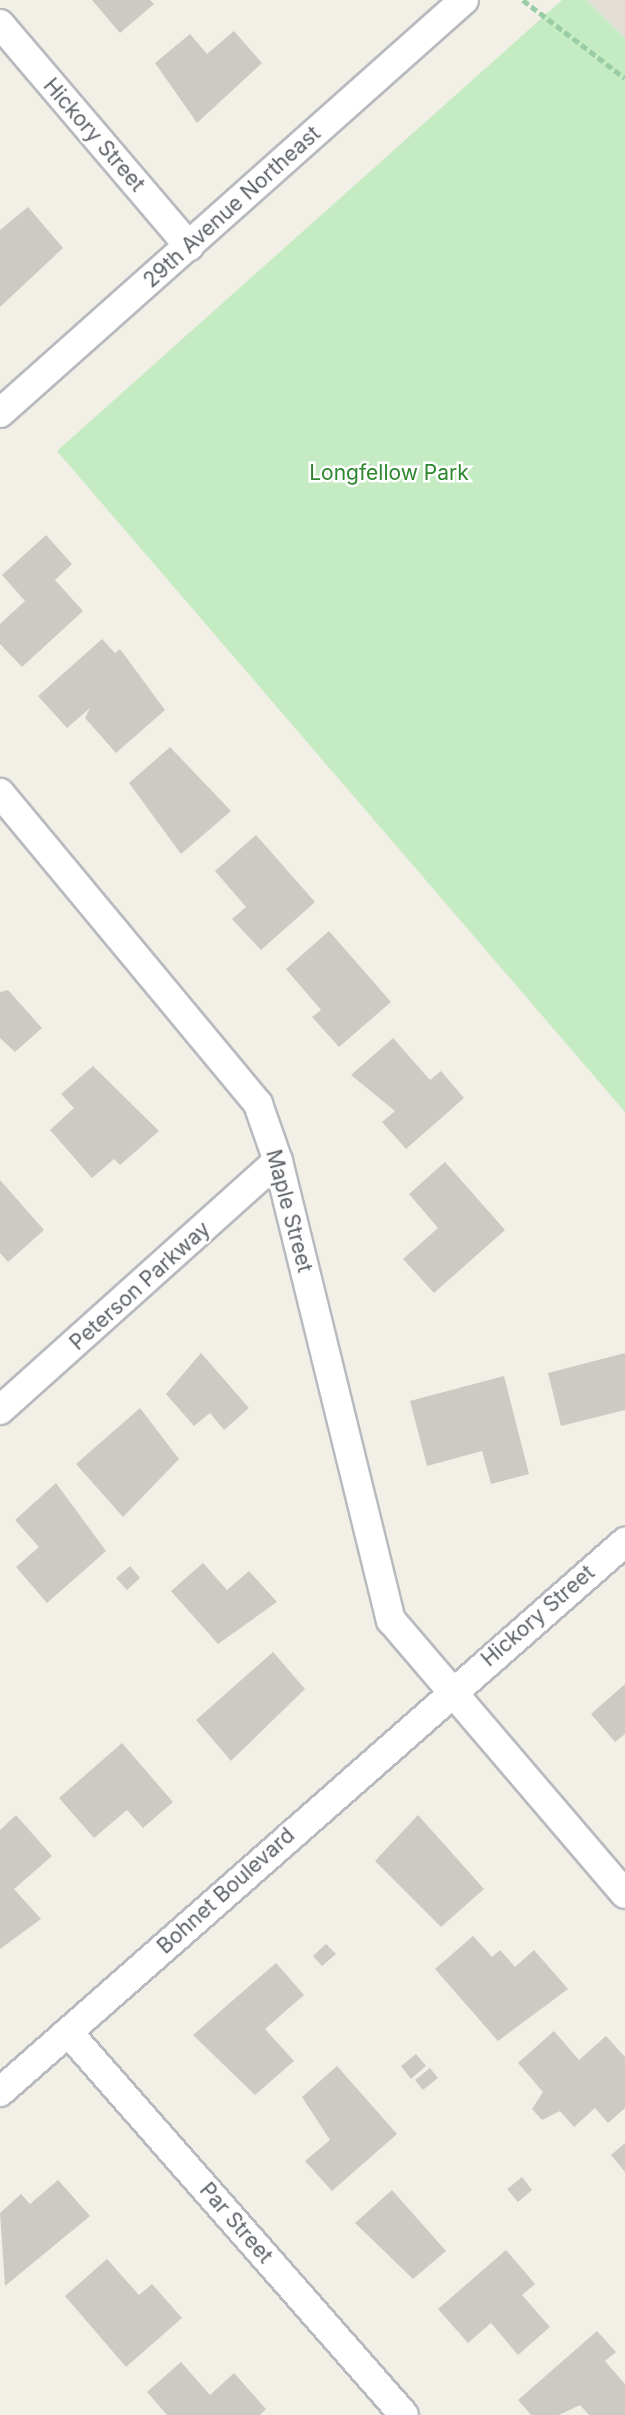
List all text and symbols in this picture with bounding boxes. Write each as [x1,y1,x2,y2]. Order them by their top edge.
street label: Hickory Street [38,73,150,197]
street label: 29th Avenue Northeast [138,121,326,293]
park label: Longfellow Park [309,460,469,486]
street label: Maple Street [261,1147,317,1275]
street label: Peterson Parkway [65,1216,215,1356]
street label: Hickory Street [476,1560,600,1672]
street label: Bohnet Boulevard [152,1823,300,1959]
street label: Par Street [194,2178,278,2268]

